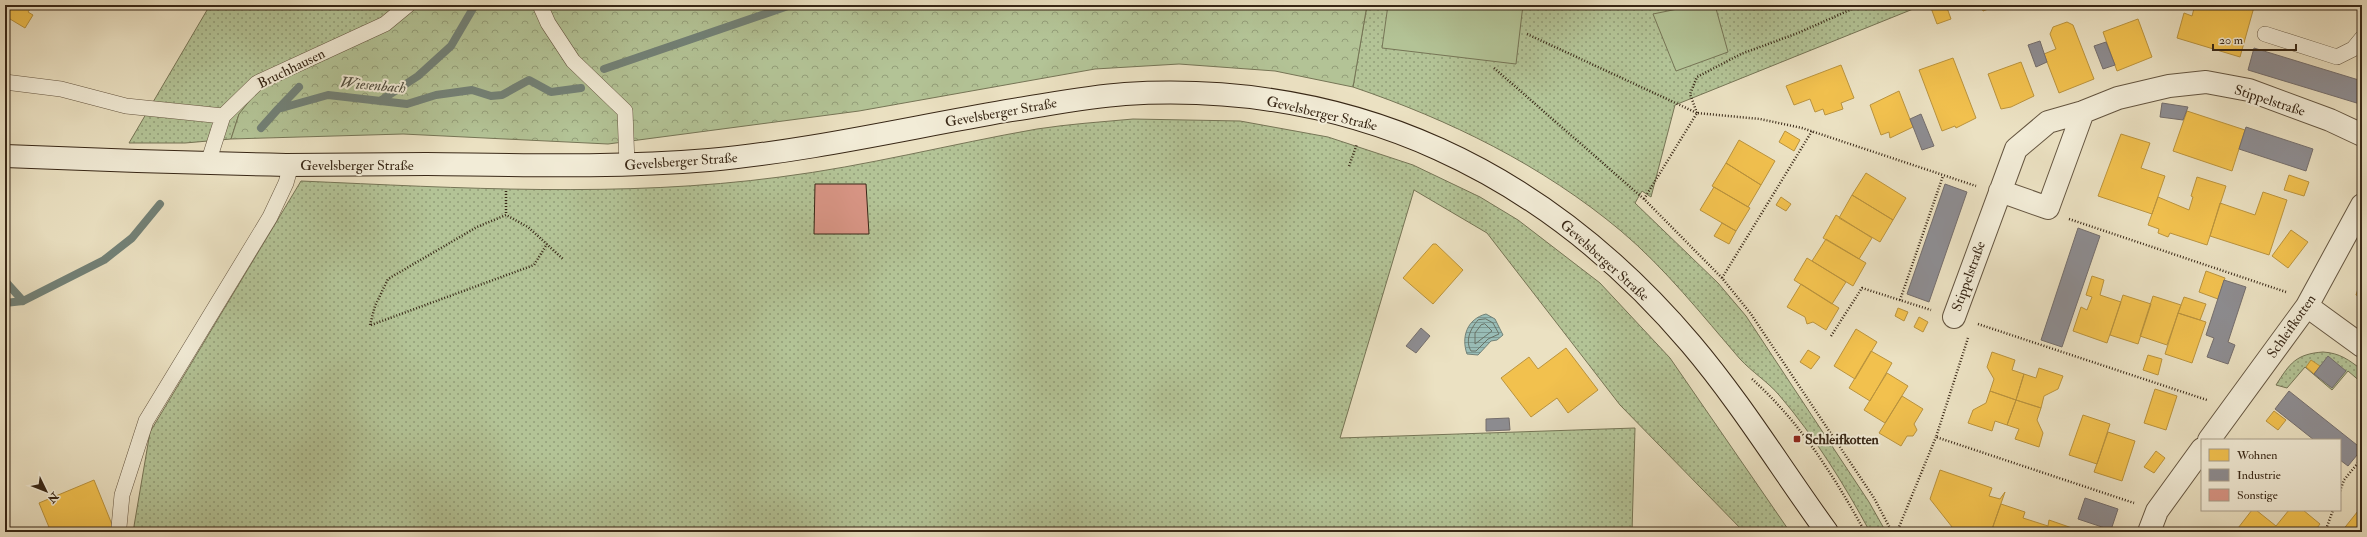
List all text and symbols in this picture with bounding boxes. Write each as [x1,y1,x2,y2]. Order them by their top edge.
scale bar [2213,26,2296,52]
text: 20 m [2219,33,2244,48]
street label: Bruchhausen [255,45,328,92]
water label: Wiesenbach [339,73,407,98]
street label: Stippelstraße [2232,81,2307,121]
street label: Gevelsberger Straße [1265,92,1379,135]
street label: Gevelsberger Straße [944,94,1058,131]
street label: Gevelsberger Straße [624,149,738,174]
street label: Gevelsberger Straße [300,157,414,174]
street label: Gevelsberger Straße [1557,216,1653,305]
street label: Stippelstraße [1948,239,1990,314]
street label: Schleifkotten [2263,291,2320,361]
place label: Schleifkotten [1805,431,1880,448]
marker: Schleifkotten [1792,434,1802,444]
legend [2201,439,2341,511]
text: Wohnen [2236,448,2278,463]
text: Industrie [2237,468,2281,483]
north arrow [26,471,66,511]
text: Sonstige [2237,488,2278,503]
text: N [44,489,62,506]

